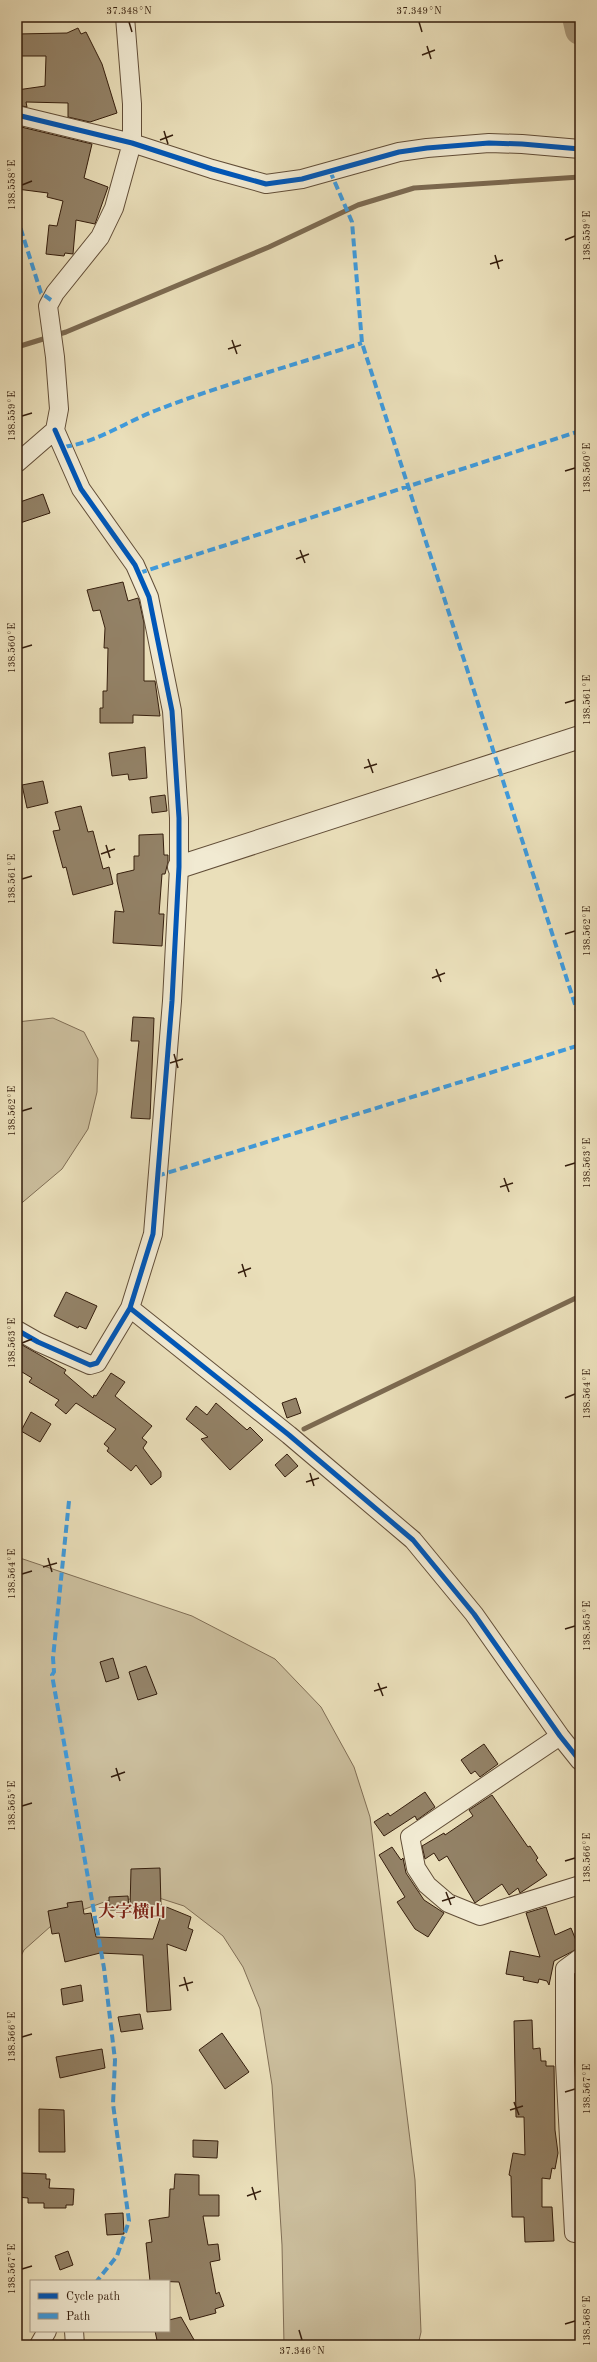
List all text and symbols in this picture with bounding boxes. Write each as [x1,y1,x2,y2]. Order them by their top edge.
text: 37.348°N [106,6,152,16]
text: 37.349°N [396,6,442,16]
text: 138.558°E [7,160,17,210]
text: 138.559°E [582,211,592,261]
text: 138.559°E [7,391,17,441]
text: 138.560°E [582,443,592,493]
text: 138.560°E [7,623,17,673]
text: 138.561°E [582,675,592,725]
text: 138.561°E [7,854,17,904]
text: 138.562°E [582,906,592,956]
text: 138.562°E [7,1086,17,1136]
text: 138.563°E [582,1138,592,1188]
text: 138.563°E [7,1318,17,1368]
text: 138.564°E [582,1369,592,1419]
text: 138.564°E [7,1549,17,1599]
text: 138.565°E [582,1601,592,1651]
text: 138.565°E [7,1781,17,1831]
text: 138.566°E [582,1833,592,1883]
district label: 大字横山 [98,1902,166,1921]
text: 138.566°E [7,2012,17,2062]
text: 138.567°E [582,2064,592,2114]
text: 138.567°E [7,2244,17,2294]
legend [30,2280,170,2332]
text: Cycle path [66,2291,121,2303]
text: 138.568°E [582,2296,592,2346]
text: Path [66,2311,91,2323]
text: 37.346°N [279,2346,325,2356]

